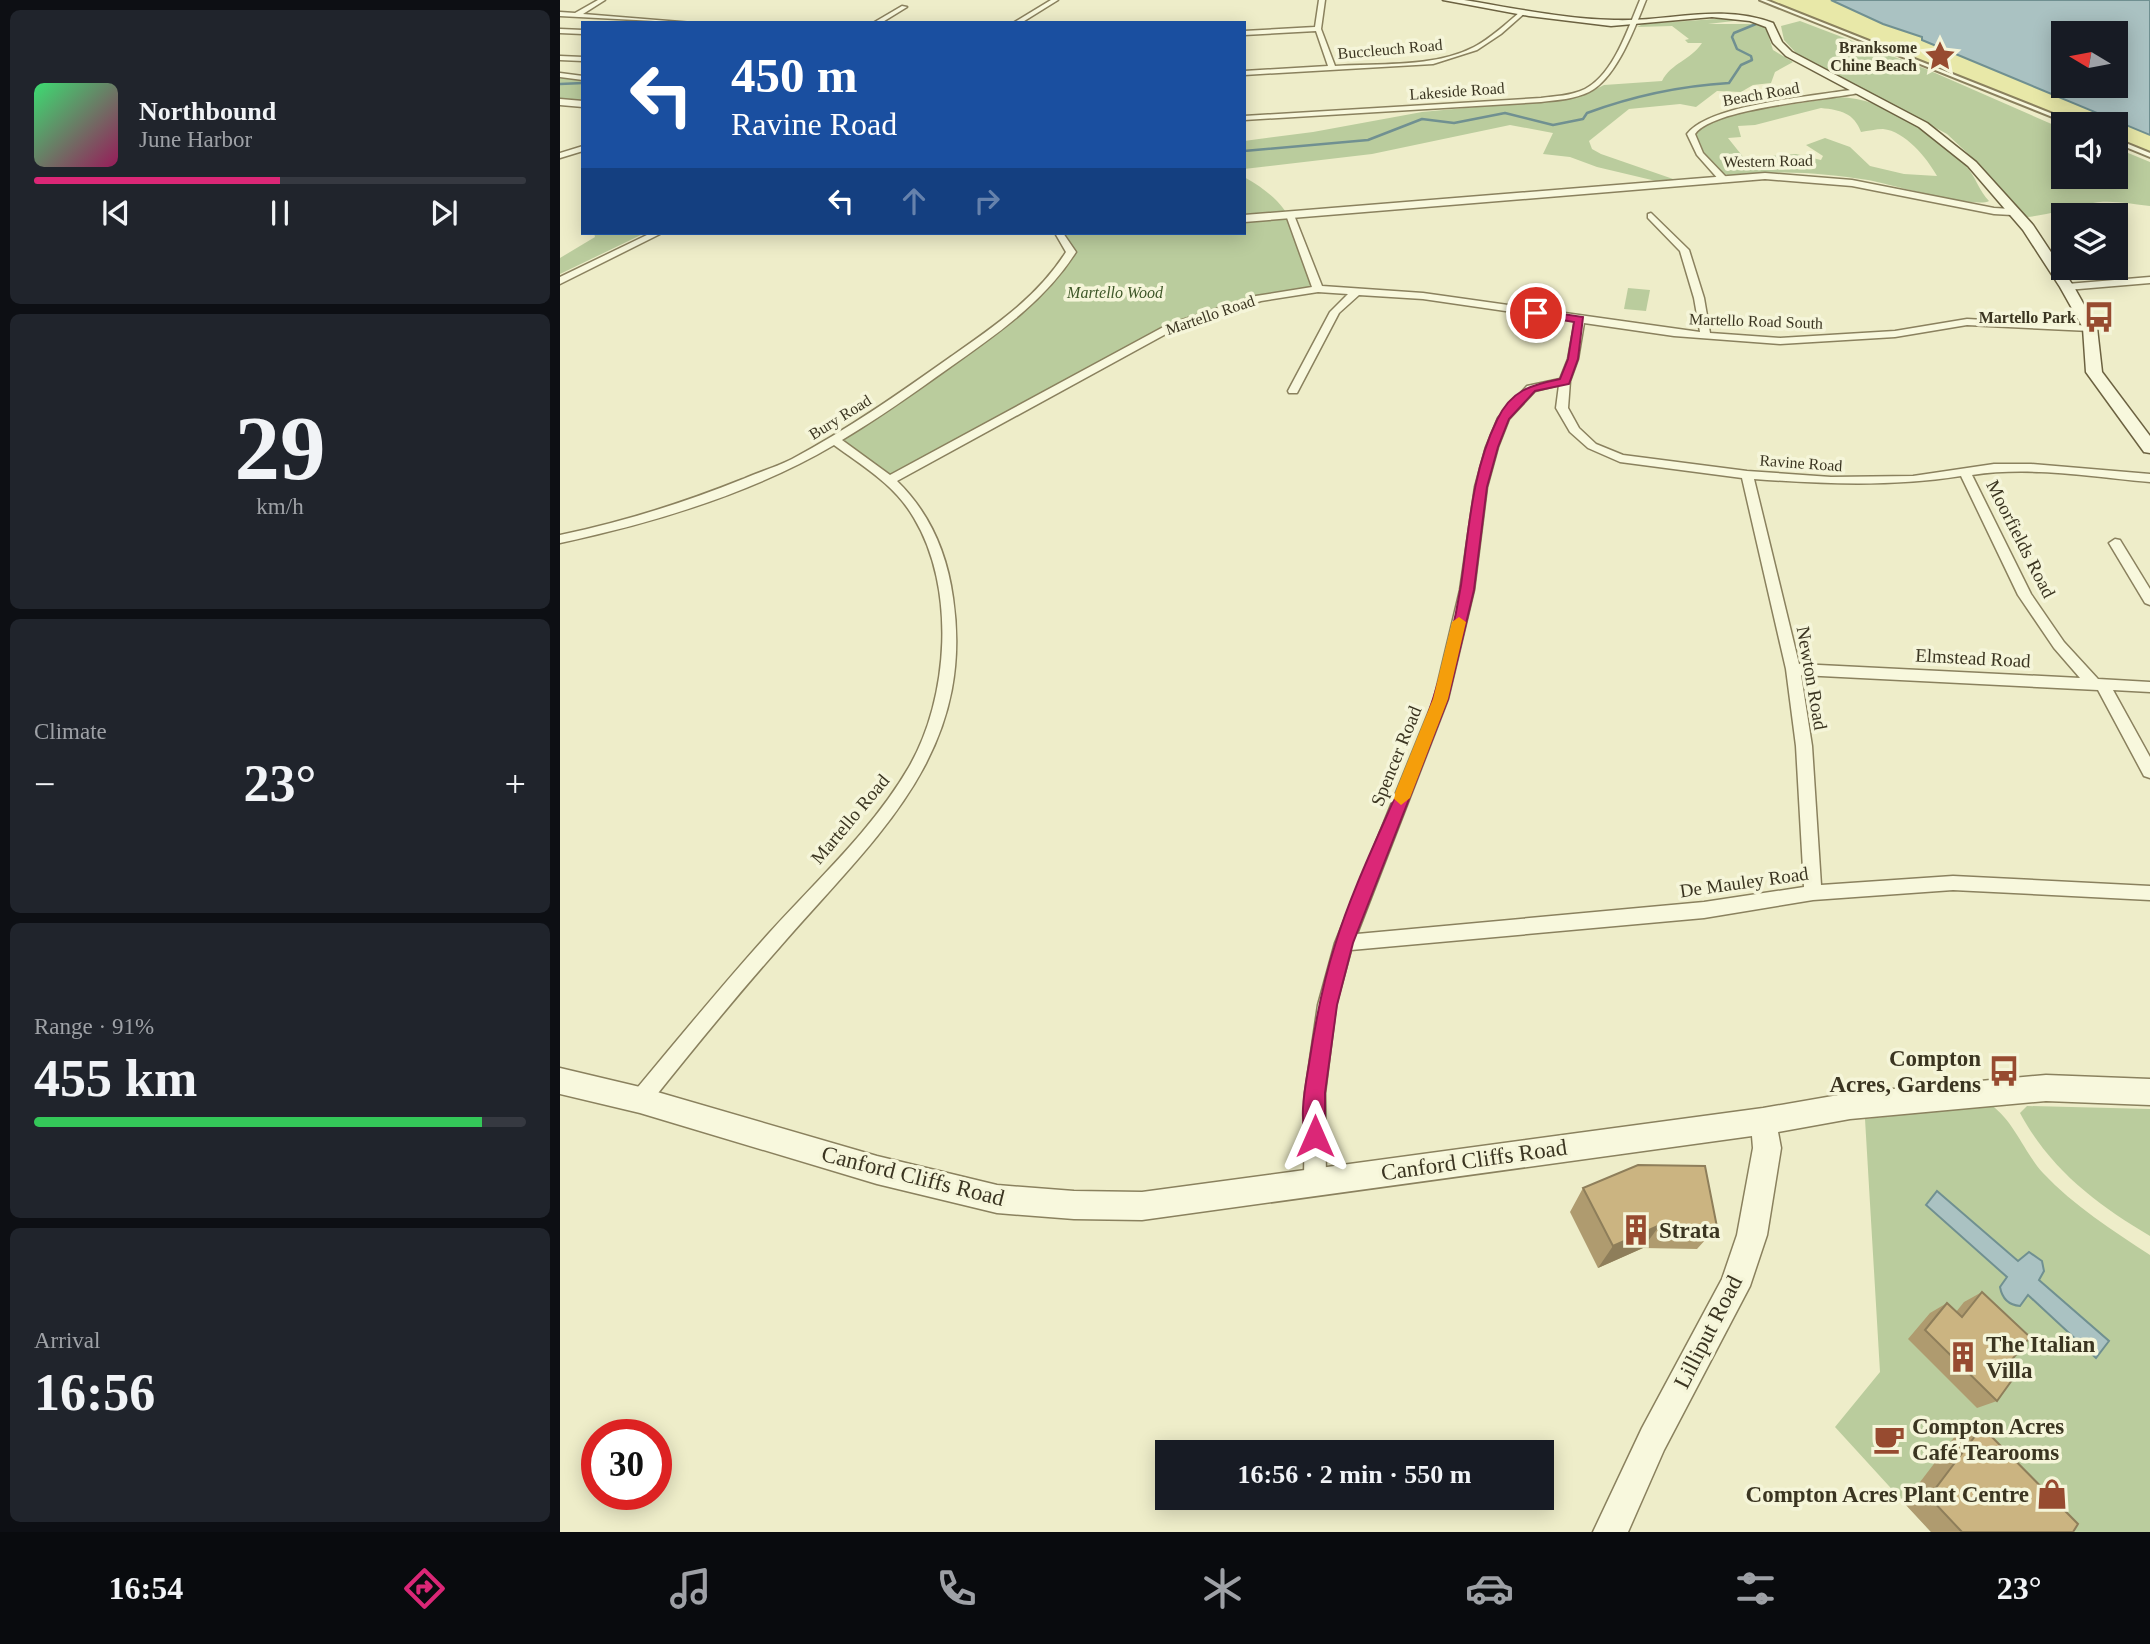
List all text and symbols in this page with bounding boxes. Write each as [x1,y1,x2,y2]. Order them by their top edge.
north arrow [2051,21,2128,98]
map controls [2051,21,2128,280]
street label: Buccleuch Road [1337,36,1443,62]
place label: Branksome Chine Beach [1830,39,1917,74]
place icon: Branksome Chine Beach [1923,39,1957,73]
text: 450 m [731,48,858,103]
icon: left [616,49,707,140]
street label: Lakeside Road [1409,79,1505,103]
street label: Beach Road [1721,79,1801,109]
text: Northbound [139,97,276,126]
text: Ravine Road [731,106,897,142]
button: sound [2051,112,2128,189]
text: June Harbor [139,127,252,152]
street label: Western Road [1723,152,1813,170]
icon: left [822,182,860,220]
icon: ahead [895,182,933,220]
icon: right [968,182,1006,220]
icon: previous [97,194,135,232]
icon: pause [261,194,299,232]
icon: next [425,194,463,232]
button: layers [2051,203,2128,280]
pin [1506,283,1566,343]
park label: Martello Wood [1066,284,1164,301]
street label: Martello Road [1163,292,1257,338]
icon: arrive [1517,294,1555,332]
bus stop icon: Martello Park [2082,300,2116,334]
place label: Martello Park [1979,309,2076,326]
street label: Martello Road South [1689,310,1823,332]
street label: Bury Road [806,391,875,444]
text: 29 [235,398,326,499]
street label: Ravine Road [1759,452,1843,474]
street label: Moorfields Road [1982,477,2060,602]
text: km/h [256,494,304,519]
street label: Newton Road [1793,624,1832,732]
street label: Elmstead Road [1915,644,2032,672]
street label: Spencer Road [1366,702,1426,809]
text: Climate [34,719,107,744]
text: 23° [244,755,316,812]
text: − [34,763,55,805]
text: + [505,763,526,805]
street label: Martello Road [807,770,894,868]
street label: De Mauley Road [1678,863,1810,901]
text: Range · 91% [34,1014,154,1039]
place label: Compton Acres, Gardens [1829,1046,1981,1097]
text: 455 km [34,1050,197,1107]
bus stop icon: Compton Acres, Gardens [1987,1054,2021,1088]
position arrow [1278,1099,1352,1173]
street label: Canford Cliffs Road [1379,1135,1569,1185]
street label: Canford Cliffs Road [819,1141,1007,1211]
building icon: Strata [1619,1213,1653,1247]
place label: Strata [1659,1218,1721,1243]
street label: Lilliput Road [1669,1271,1747,1393]
text: Arrival [34,1328,100,1353]
place label: The Italian Villa [1986,1332,2095,1383]
building icon: The Italian Villa [1946,1340,1980,1374]
text: 16:56 [34,1364,155,1421]
place label: Compton Acres Café Tearooms [1912,1414,2064,1465]
speed limit sign: 30 [581,1419,672,1510]
cafe icon: Compton Acres Café Tearooms [1872,1422,1906,1456]
text: 16:56 · 2 min · 550 m [1238,1460,1472,1489]
shop icon: Compton Acres Plant Centre [2035,1477,2069,1511]
place label: Compton Acres Plant Centre [1746,1482,2029,1507]
icon: directions [400,1564,449,1613]
icon: music [666,1564,715,1613]
icon: phone [932,1564,981,1613]
icon: climate [1198,1564,1247,1613]
icon: car [1465,1564,1514,1613]
icon: filters [1731,1564,1780,1613]
text: 16:54 [109,1570,183,1606]
text: 23° [1997,1570,2041,1606]

